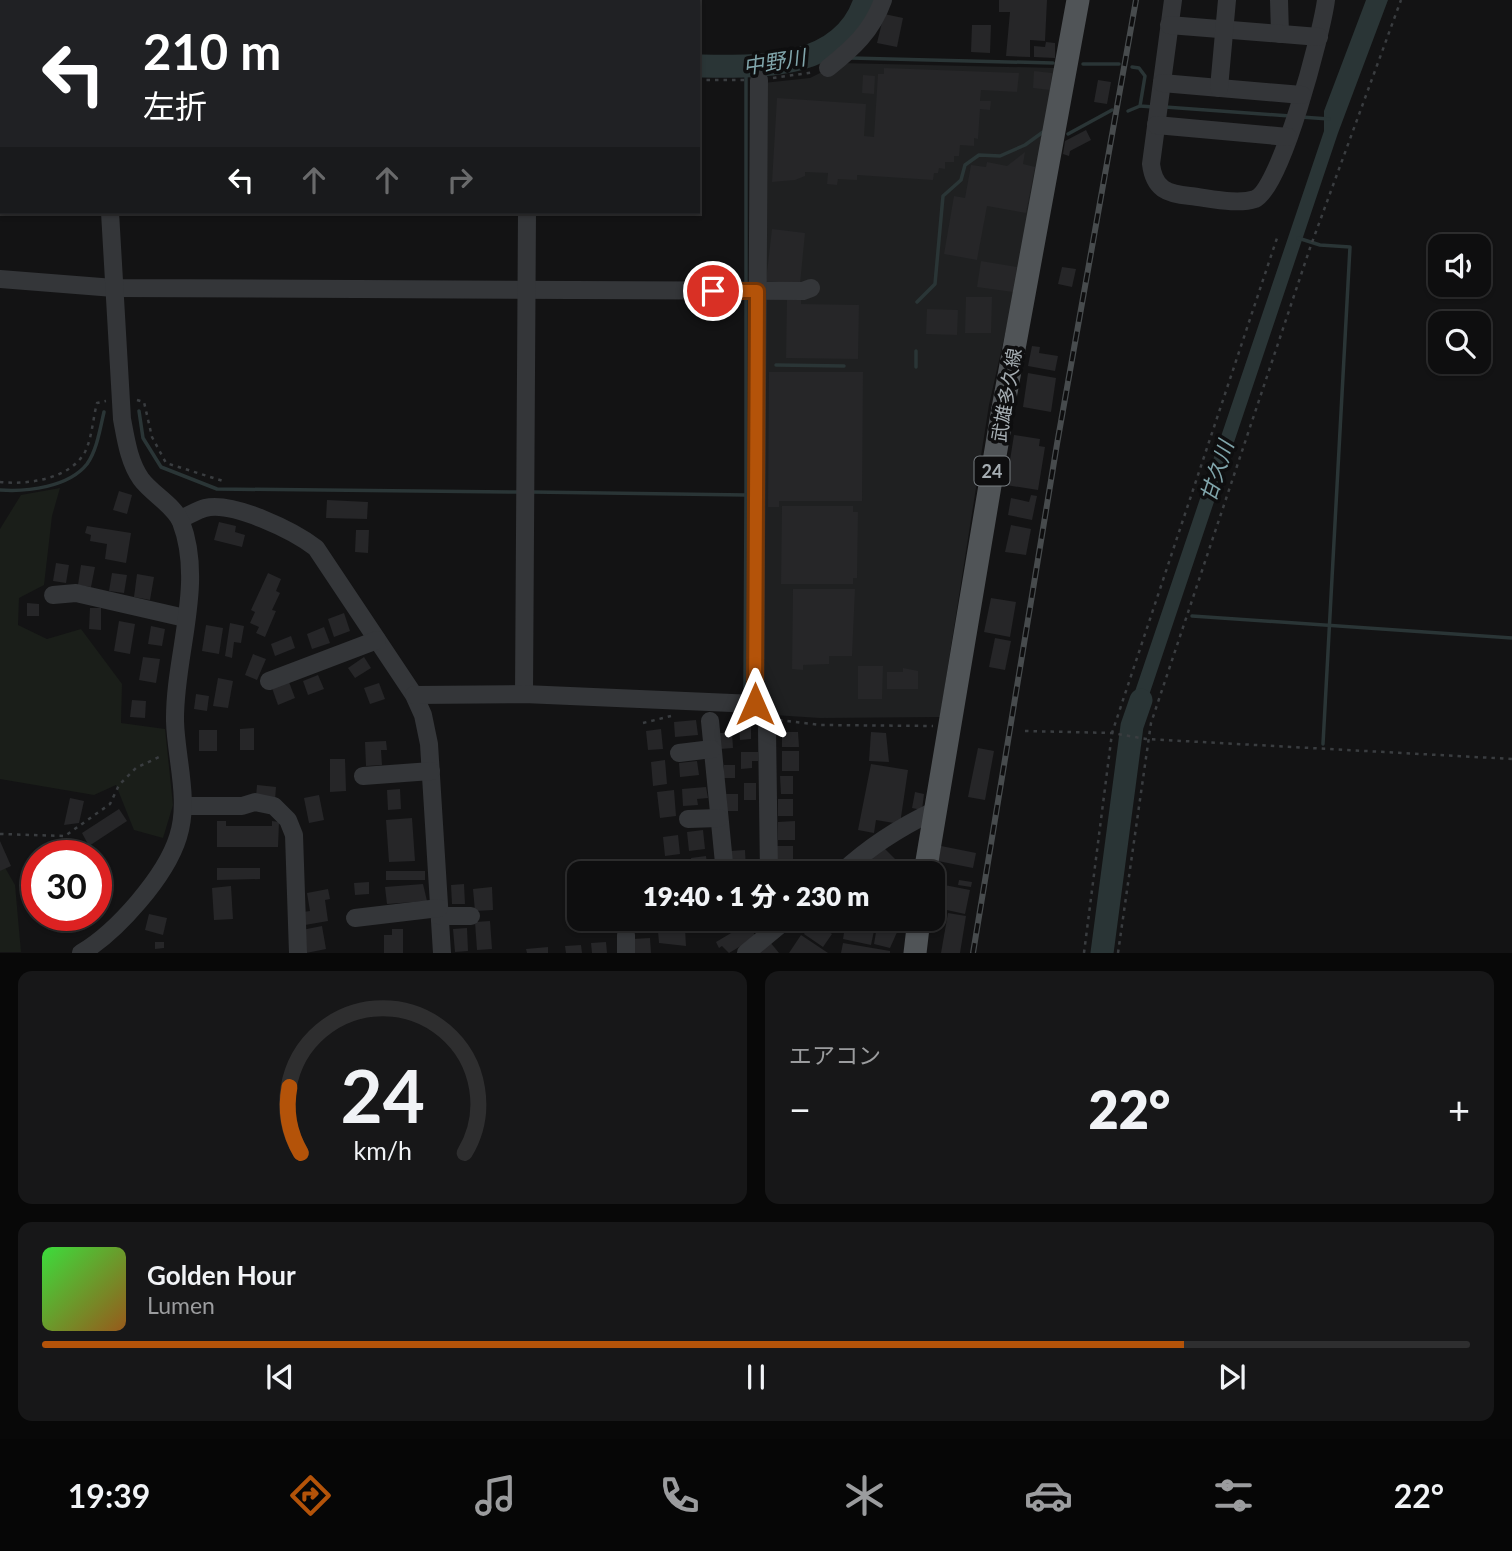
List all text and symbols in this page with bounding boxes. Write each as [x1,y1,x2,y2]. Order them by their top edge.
text: 210 m [143,22,281,80]
icon: left [28,28,119,119]
water label: 中野川 [741,43,809,78]
text: 左折 [143,86,207,125]
icon: left [222,161,260,199]
icon: ahead [295,161,333,199]
icon: ahead [368,161,406,199]
icon: right [441,161,479,199]
map controls [1428,234,1491,374]
button: sound [1428,234,1491,297]
pin [683,261,743,321]
icon: arrive [694,272,732,310]
button: search [1428,311,1491,374]
street label: 武雄多久線 [986,346,1026,444]
water label: 甘久川 [1194,435,1238,505]
road number: 24 [974,457,1010,486]
position arrow [718,667,792,741]
speed limit sign: 30 [21,840,112,931]
text: 19:40 · 1 分 · 230 m [643,880,869,912]
text: エアコン [789,1041,881,1069]
text: 24 [340,1052,425,1140]
text: 22° [1089,1078,1170,1140]
text: − [789,1086,811,1132]
text: + [1448,1086,1470,1132]
text: km/h [353,1135,412,1165]
text: Golden Hour [147,1259,296,1291]
text: Lumen [147,1291,215,1319]
icon: previous [261,1358,299,1396]
icon: pause [737,1358,775,1396]
icon: next [1213,1358,1251,1396]
icon: directions [286,1471,335,1520]
icon: music [471,1471,520,1520]
icon: phone [655,1471,704,1520]
icon: climate [840,1471,889,1520]
icon: car [1024,1471,1073,1520]
icon: filters [1209,1471,1258,1520]
text: 19:39 [68,1476,150,1515]
text: 22° [1394,1476,1444,1515]

